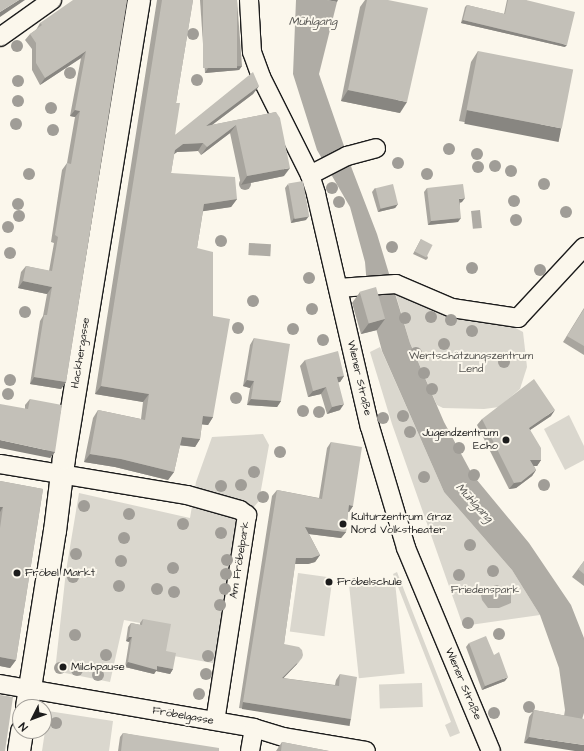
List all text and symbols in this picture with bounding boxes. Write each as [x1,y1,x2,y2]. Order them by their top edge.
water label: Mühlgang [289,15,337,29]
street label: Hackhergasse [69,317,93,389]
street label: Wiener Straße [344,339,374,417]
park label: Wertschätzungszentrum Lend [409,350,533,376]
place label: Jugendzentrum Echo [422,427,498,453]
marker: Jugendzentrum Echo [501,435,511,445]
water label: Mühlgang [452,480,496,526]
place label: Kulturzentrum Graz Nord Volkstheater [351,511,452,537]
marker: Kulturzentrum Graz Nord Volkstheater [338,519,348,529]
street label: Am Fröbelpark [227,520,253,600]
place label: Fröbel Markt [25,566,95,580]
marker: Fröbel Markt [12,568,22,578]
place label: Fröbelschule [337,575,402,589]
marker: Fröbelschule [324,577,334,587]
park label: Friedenspark [451,583,519,597]
street label: Wiener Straße [442,646,484,722]
place label: Milchpause [71,660,125,674]
marker: Milchpause [58,662,68,672]
north arrow [12,699,52,739]
street label: Fröbelgasse [151,704,215,728]
text: N [16,719,31,734]

